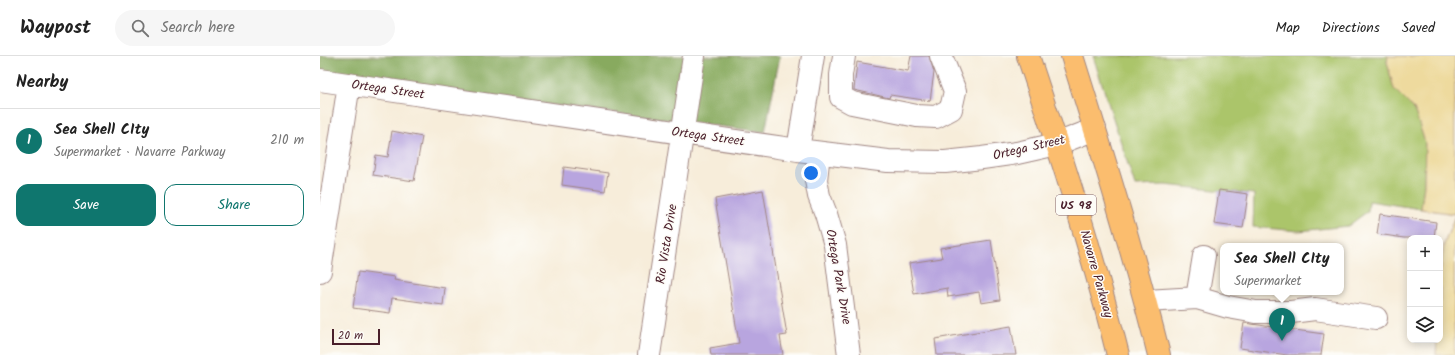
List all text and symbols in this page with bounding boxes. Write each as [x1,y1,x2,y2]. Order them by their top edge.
search box [115,10,395,46]
text: Waypost [20,13,91,43]
text: Search here [161,16,235,40]
icon: search [129,17,151,39]
text: Map [1275,17,1300,39]
text: Directions [1322,17,1380,39]
text: Saved [1402,17,1435,39]
text: Nearby [16,69,68,96]
street label: Ortega Street [350,74,427,106]
text: Sea Shell CIty [54,118,149,142]
street label: Ortega Street [670,121,747,153]
street label: Ortega Street [991,129,1068,167]
text: 1 [27,130,31,151]
text: 210 m [270,130,304,151]
text: Supermarket · Navarre Parkway [54,142,225,163]
your location [801,163,821,183]
button: Save [16,184,156,226]
button: Share [164,184,304,226]
road number: US 98 [1056,195,1096,215]
street label: Rio Vista Drive [650,202,684,286]
street label: Ortega Park Drive [819,228,857,326]
street label: Navarre Parkway [1073,228,1119,321]
map controls [1407,235,1443,343]
button: + [1407,235,1443,271]
popup [1220,243,1344,295]
text: Sea Shell CIty [1234,247,1330,271]
text: Supermarket [1234,271,1302,292]
button: − [1407,271,1443,307]
button: layers [1407,307,1443,343]
pin: 1 [1269,308,1295,341]
scale bar [332,327,380,346]
text: 20 m [338,327,363,345]

